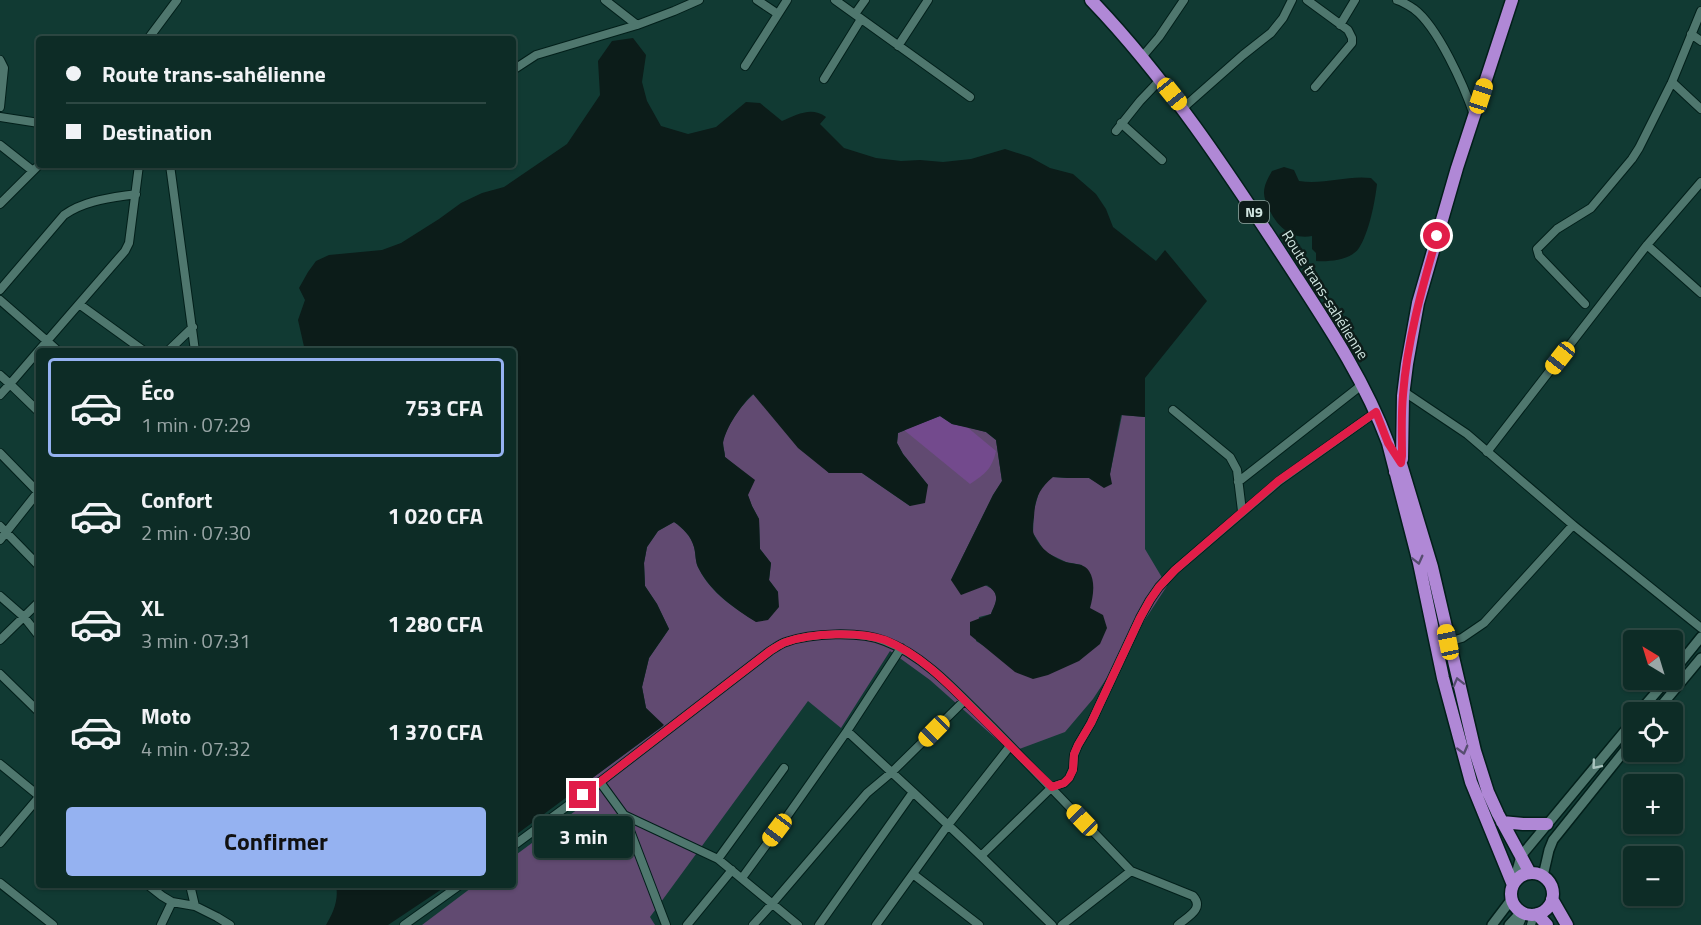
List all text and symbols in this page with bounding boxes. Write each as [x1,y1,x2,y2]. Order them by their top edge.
text: Route trans-sahélienne [102,57,326,91]
car [1154,74,1190,114]
car [1467,76,1495,116]
text: Destination [102,115,212,149]
road number: N9 [1239,201,1269,223]
route start [1423,222,1450,249]
street label: Route trans-sahélienne [1276,226,1375,364]
car [1542,338,1578,378]
text: Éco [141,375,174,409]
icon: car [69,381,123,435]
text: 753 CFA [405,391,483,425]
text: 1 min · 07:29 [141,409,251,440]
text: Confort [141,483,212,517]
icon: car [69,489,123,543]
text: 1 020 CFA [388,499,483,533]
text: 2 min · 07:30 [141,517,251,548]
one-way arrow [1411,555,1424,565]
text: XL [141,591,164,625]
icon: car [69,597,123,651]
text: 1 280 CFA [388,607,483,641]
car [1435,623,1461,661]
text: 3 min · 07:31 [141,625,251,656]
north arrow [1623,630,1683,690]
map controls [1623,630,1683,906]
one-way arrow [1452,677,1465,687]
text: Moto [141,699,191,733]
button: locate [1623,702,1683,762]
icon: car [69,705,123,759]
car [915,712,953,750]
text: 1 370 CFA [388,715,483,749]
text: 4 min · 07:32 [141,733,251,764]
one-way arrow [1455,745,1468,755]
one-way arrow [1592,758,1603,769]
button: + [1623,774,1683,834]
route end [569,781,596,808]
car [1063,801,1101,839]
button: Confirmer [66,807,486,876]
car [759,810,795,850]
callout: 3 min [534,816,632,858]
text: 3 min [559,821,608,852]
button: − [1623,846,1683,906]

